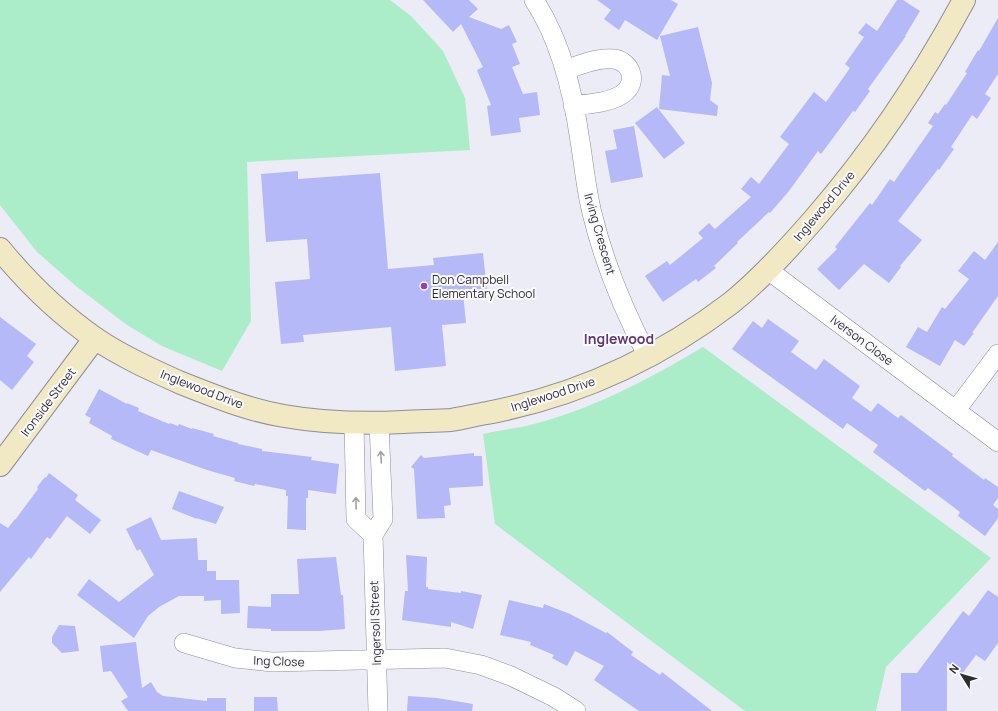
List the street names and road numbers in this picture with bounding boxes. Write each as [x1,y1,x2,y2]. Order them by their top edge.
street label: Inglewood Drive [789,167,859,245]
street label: Irving Crescent [580,191,620,277]
street label: Iverson Close [827,311,897,369]
street label: Ironside Street [17,364,80,440]
street label: Inglewood Drive [158,365,246,413]
street label: Inglewood Drive [509,372,597,416]
street label: Ingersoll Street [365,580,385,666]
street label: Ing Close [253,652,305,670]

